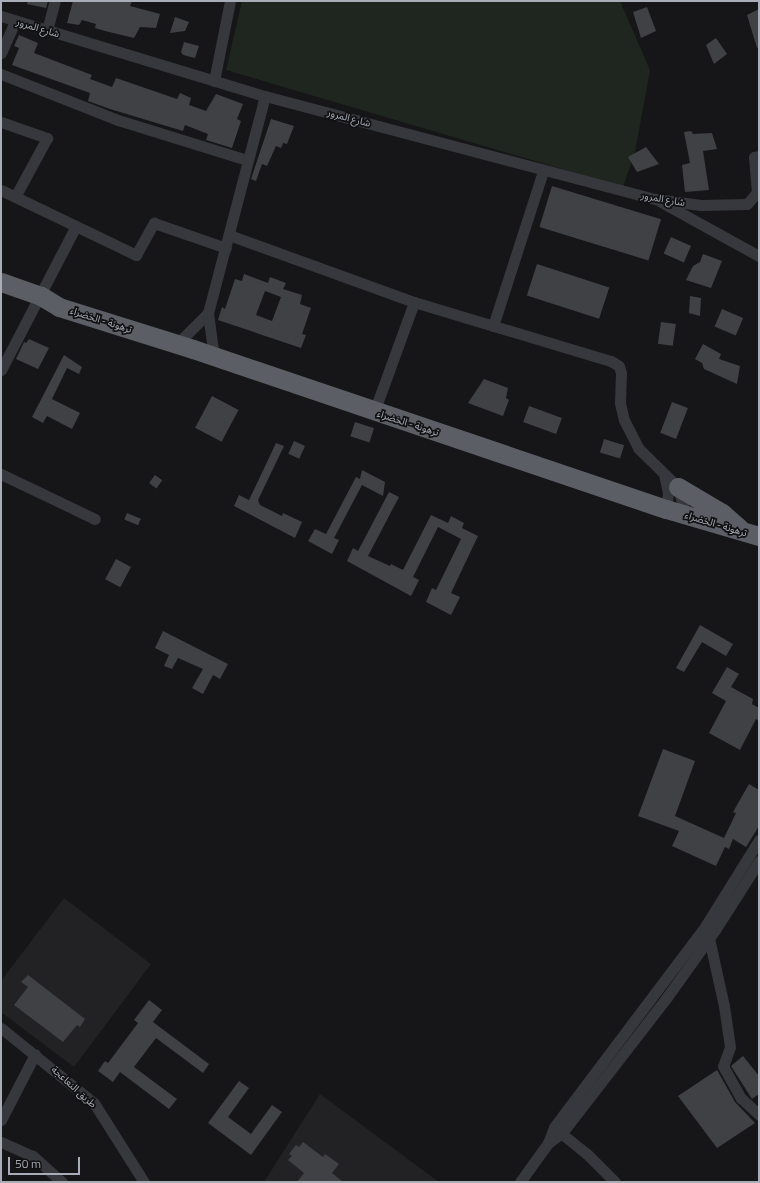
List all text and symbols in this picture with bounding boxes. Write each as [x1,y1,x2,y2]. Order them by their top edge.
street label: شارع المرور [15,16,61,40]
street label: شارع المرور [326,106,372,130]
street label: شارع المرور [640,189,686,209]
street label: ترهونة - الخضراء [69,304,133,336]
street label: ترهونة - الخضراء [376,407,440,439]
street label: ترهونة - الخضراء [683,509,749,539]
street label: طريق النعاعجة [49,1064,99,1110]
scale bar [10,1149,82,1175]
text: 50 m [15,1154,41,1173]

